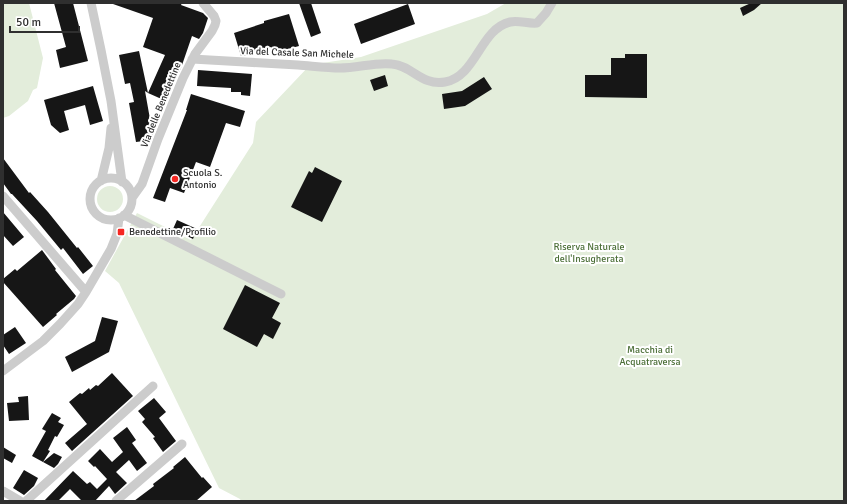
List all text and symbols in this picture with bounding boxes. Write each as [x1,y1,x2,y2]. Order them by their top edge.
scale bar [10,8,79,34]
text: 50 m [16,15,41,30]
street label: Via del Casale San Michele [240,45,354,61]
street label: Via delle Benedettine [138,61,184,149]
place label: Scuola S. Antonio [183,167,223,191]
marker: Scuola S. Antonio [170,174,180,184]
place label: Benedettine/Profilio [129,226,216,238]
marker: Benedettine/Profilio [116,227,126,237]
park label: Riserva Naturale dell'Insugherata [553,241,625,265]
park label: Macchia di Acquatraversa [619,344,681,368]

